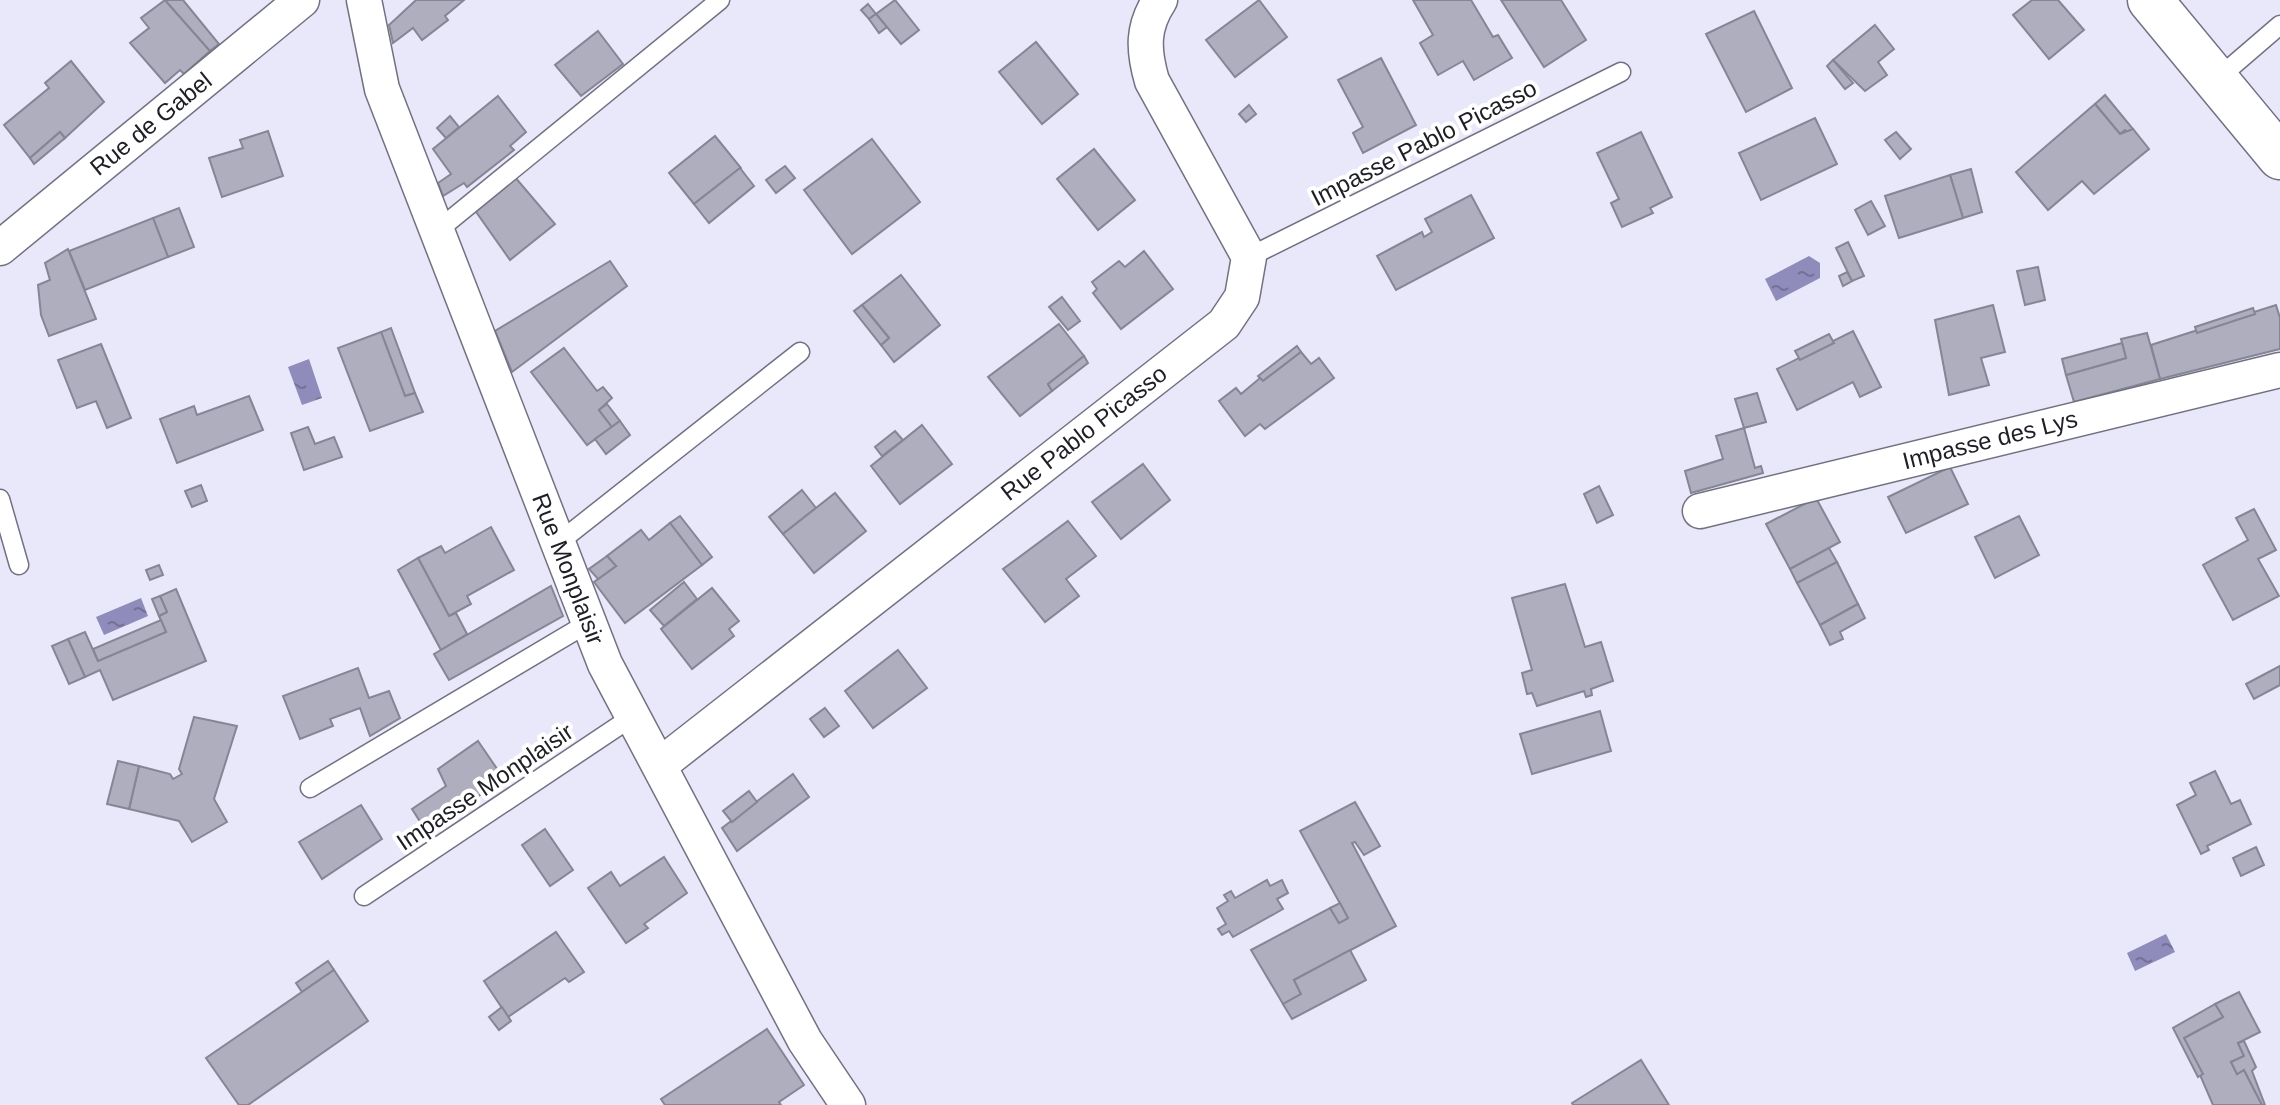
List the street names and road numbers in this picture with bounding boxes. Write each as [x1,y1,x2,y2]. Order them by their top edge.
street label: Rue de Gabel [85,67,217,181]
street label: Impasse Pablo Picasso [1307,74,1541,211]
street label: Rue Pablo Picasso [995,360,1172,506]
street label: Impasse des Lys [1900,405,2080,474]
street label: Rue Monplaisir [527,489,610,648]
street label: Impasse Monplaisir [391,718,578,856]

